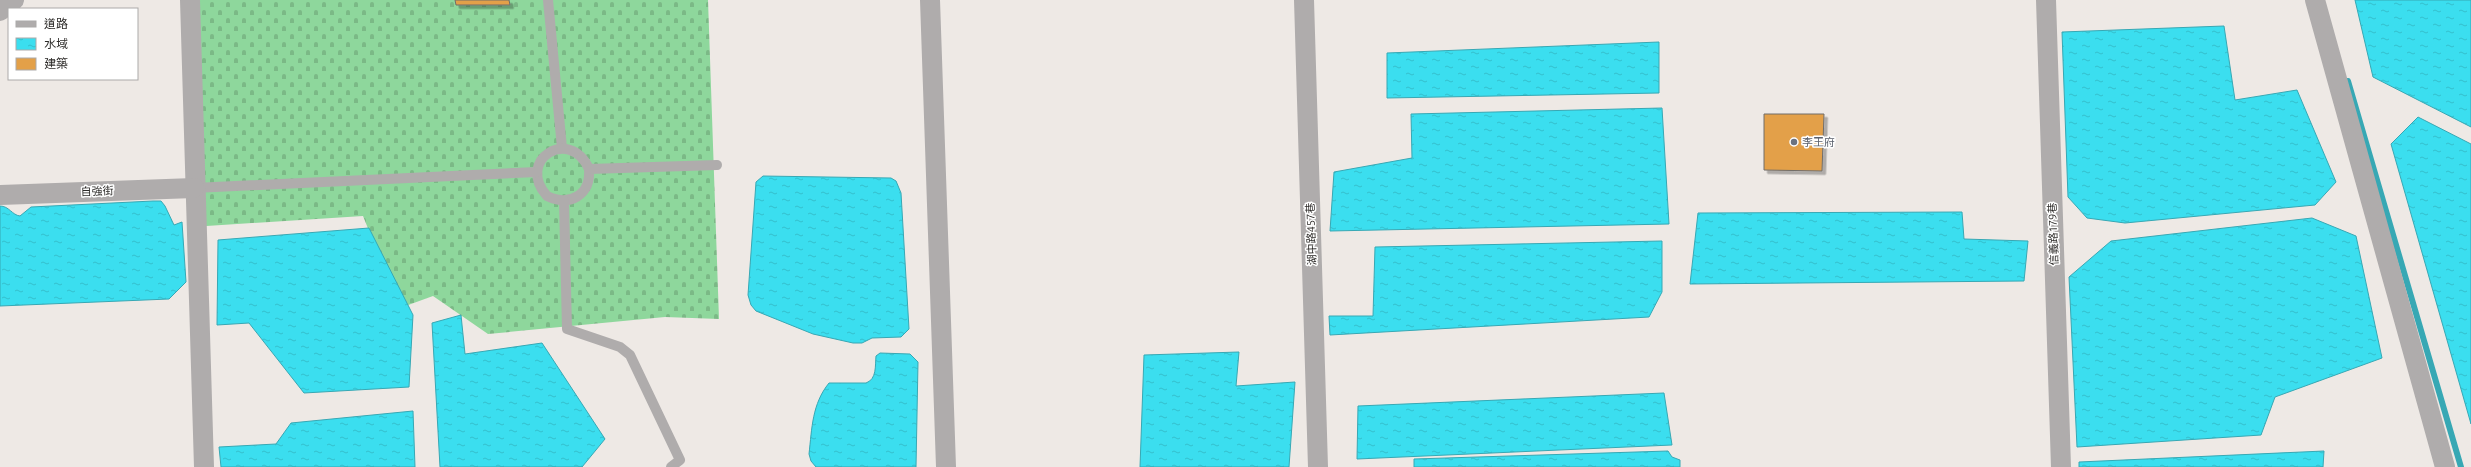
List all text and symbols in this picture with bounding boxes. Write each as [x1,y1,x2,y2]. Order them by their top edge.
legend [8,8,138,80]
text: 道路 [44,17,68,30]
text: 水域 [44,37,68,50]
text: 建築 [44,57,68,70]
place label: 李王府 [1802,136,1835,148]
marker: 李王府 [1789,137,1799,147]
street label: 自強街 [80,184,114,198]
street label: 湖中路457巷 [1304,202,1318,266]
street label: 信義路179巷 [2046,202,2060,266]

